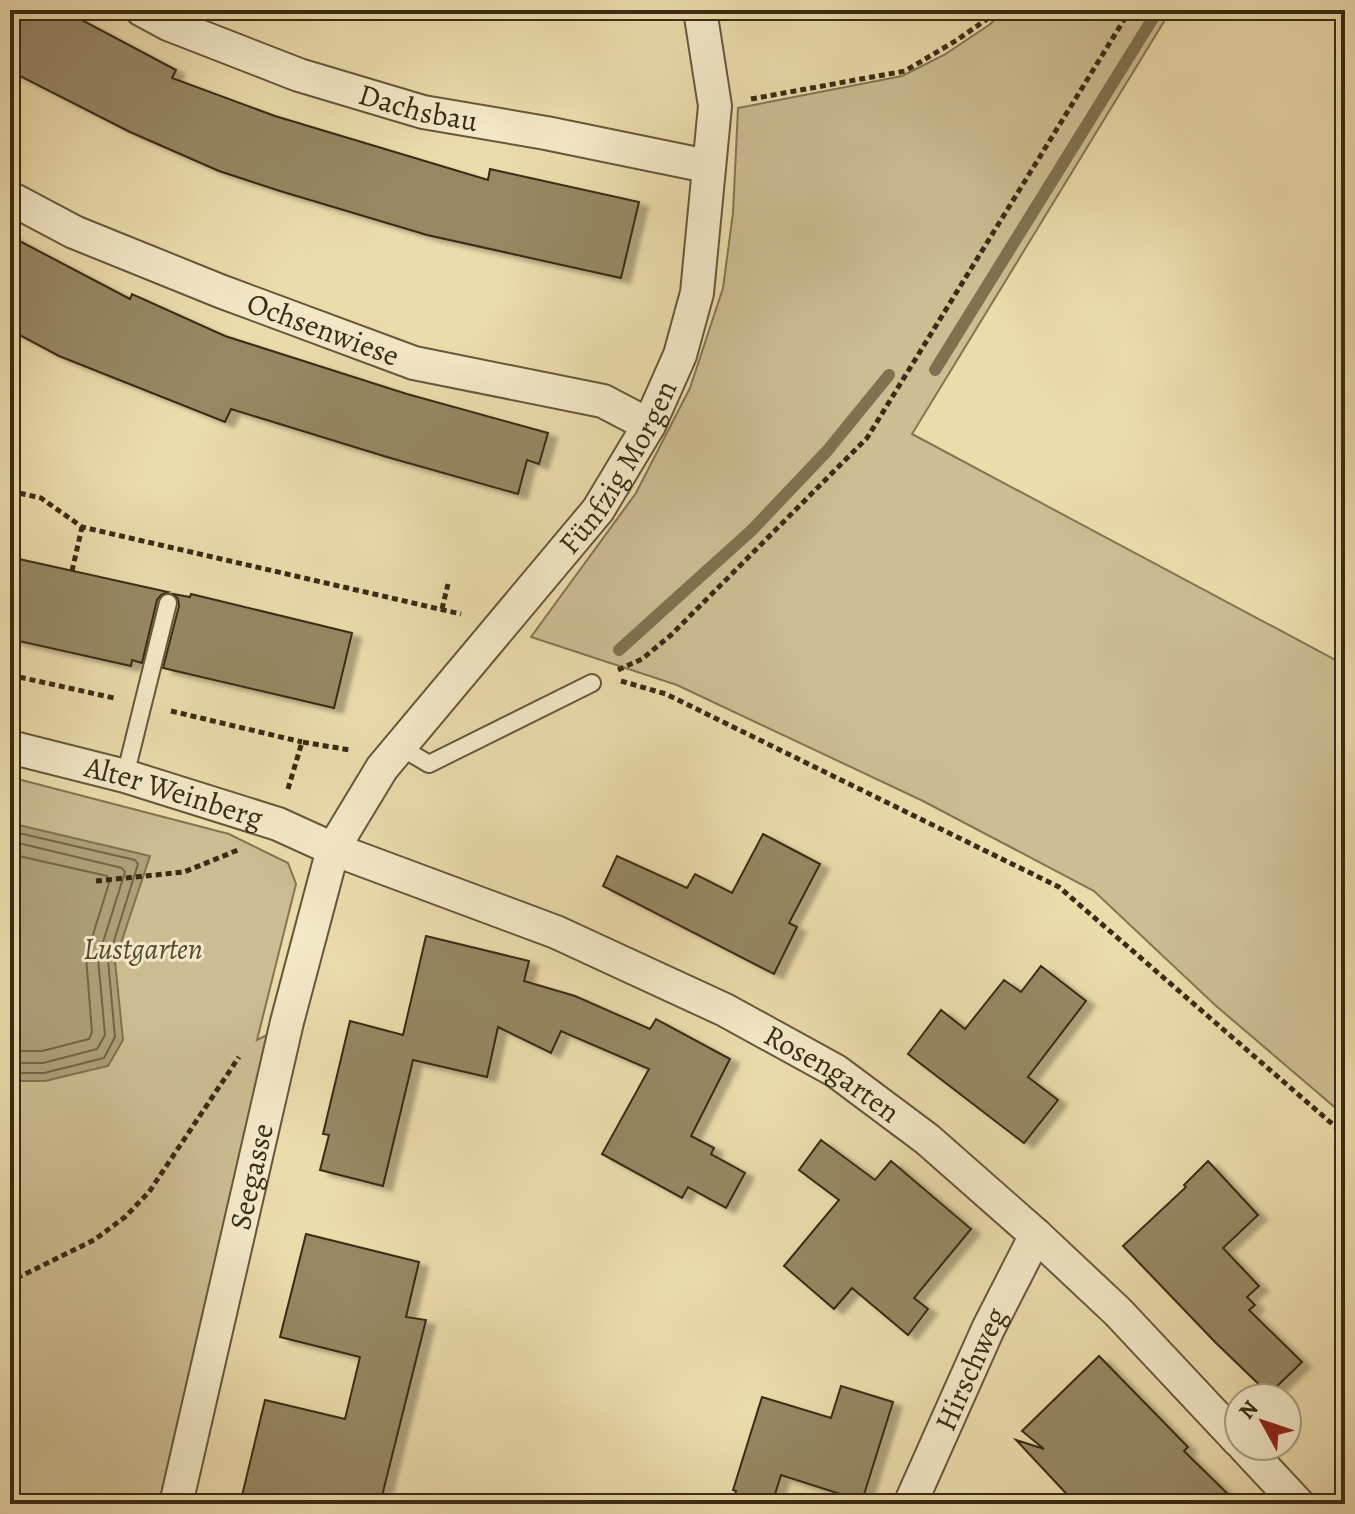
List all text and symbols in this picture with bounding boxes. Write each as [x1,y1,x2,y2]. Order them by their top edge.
street label: Dachsbau [354,74,482,141]
street label: Ochsenwiese [241,283,405,376]
street label: Fünfzig Morgen [550,374,686,562]
street label: Alter Weinberg [80,746,268,838]
park label: Lustgarten [83,929,203,969]
street label: Rosengarten [757,1015,908,1132]
street label: Seegasse [220,1119,283,1234]
street label: Hirschweg [925,1300,1016,1437]
north arrow [1223,1382,1303,1462]
text: N [1232,1394,1265,1426]

